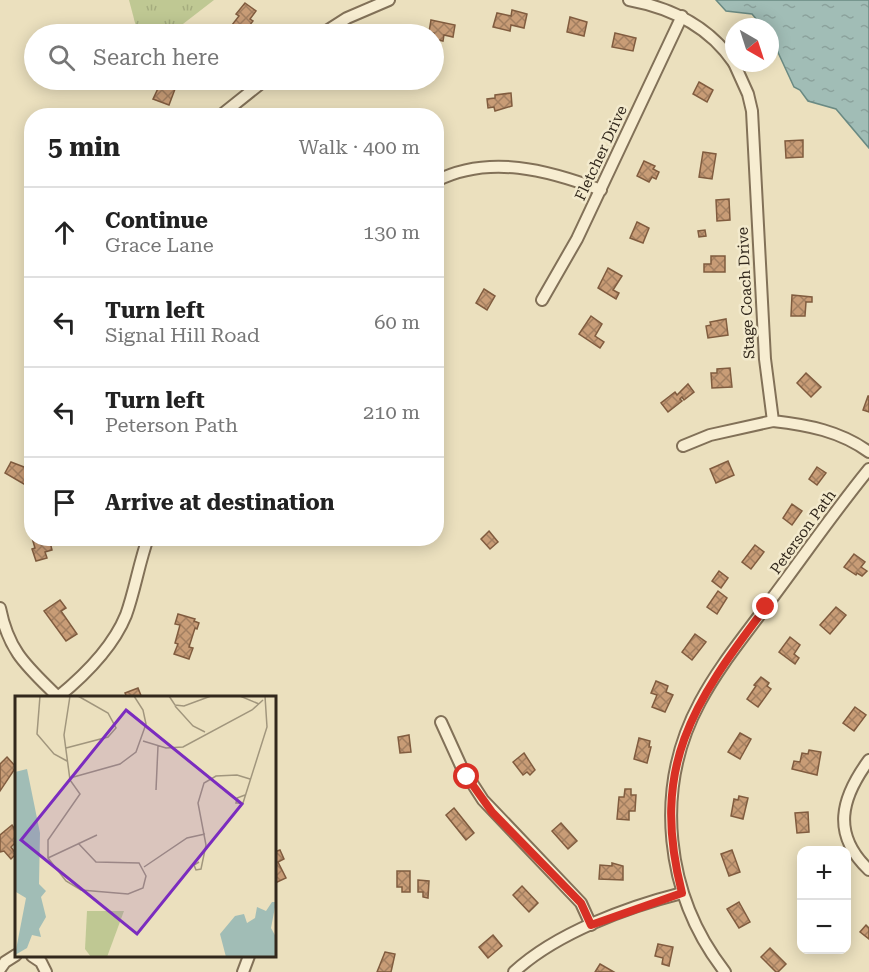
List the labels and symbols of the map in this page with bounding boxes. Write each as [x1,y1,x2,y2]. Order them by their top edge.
north arrow [725,18,779,72]
street label: Fletcher Drive [571,103,631,203]
street label: Stage Coach Drive [734,227,758,359]
street label: Peterson Path [766,486,840,578]
route end [752,593,778,619]
inset map [15,696,276,957]
route start [453,763,479,789]

